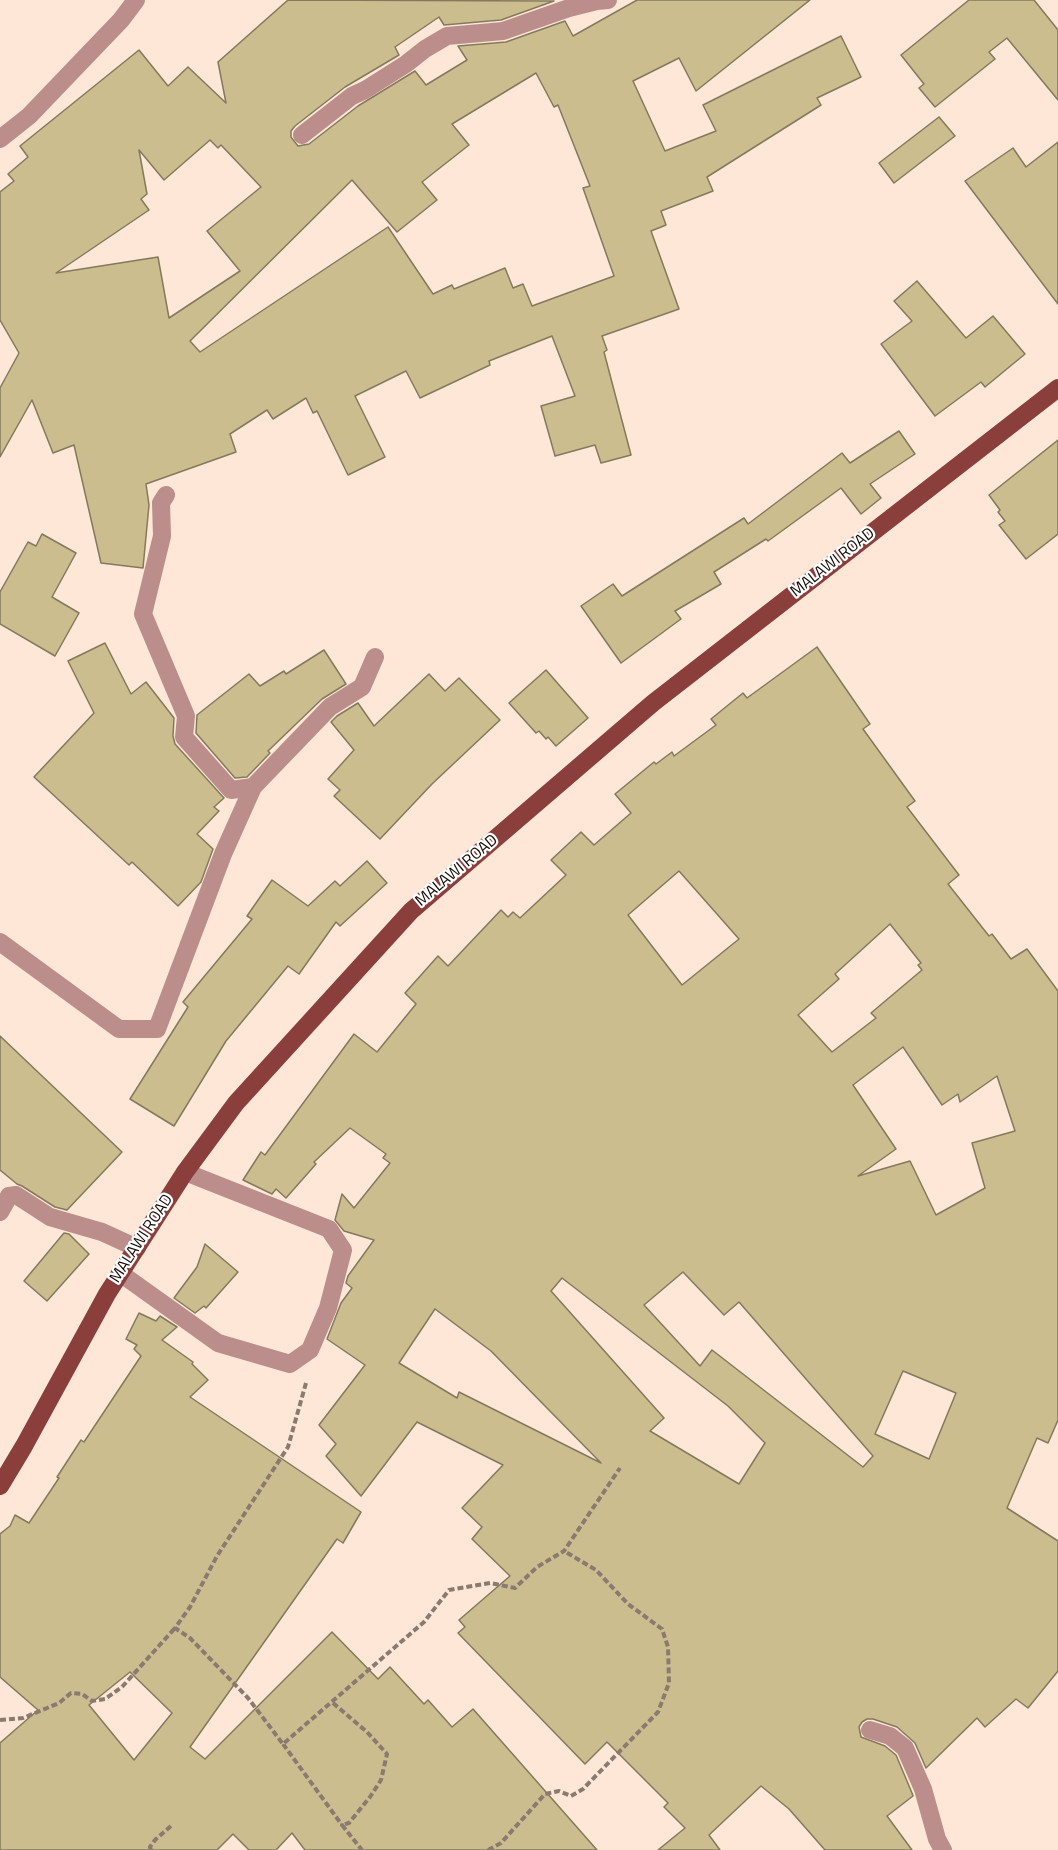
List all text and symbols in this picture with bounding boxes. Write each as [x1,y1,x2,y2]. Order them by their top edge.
street label: MALAWI ROAD [787,524,879,602]
street label: MALAWI ROAD [412,831,502,911]
street label: MALAWI ROAD [106,1191,178,1287]

